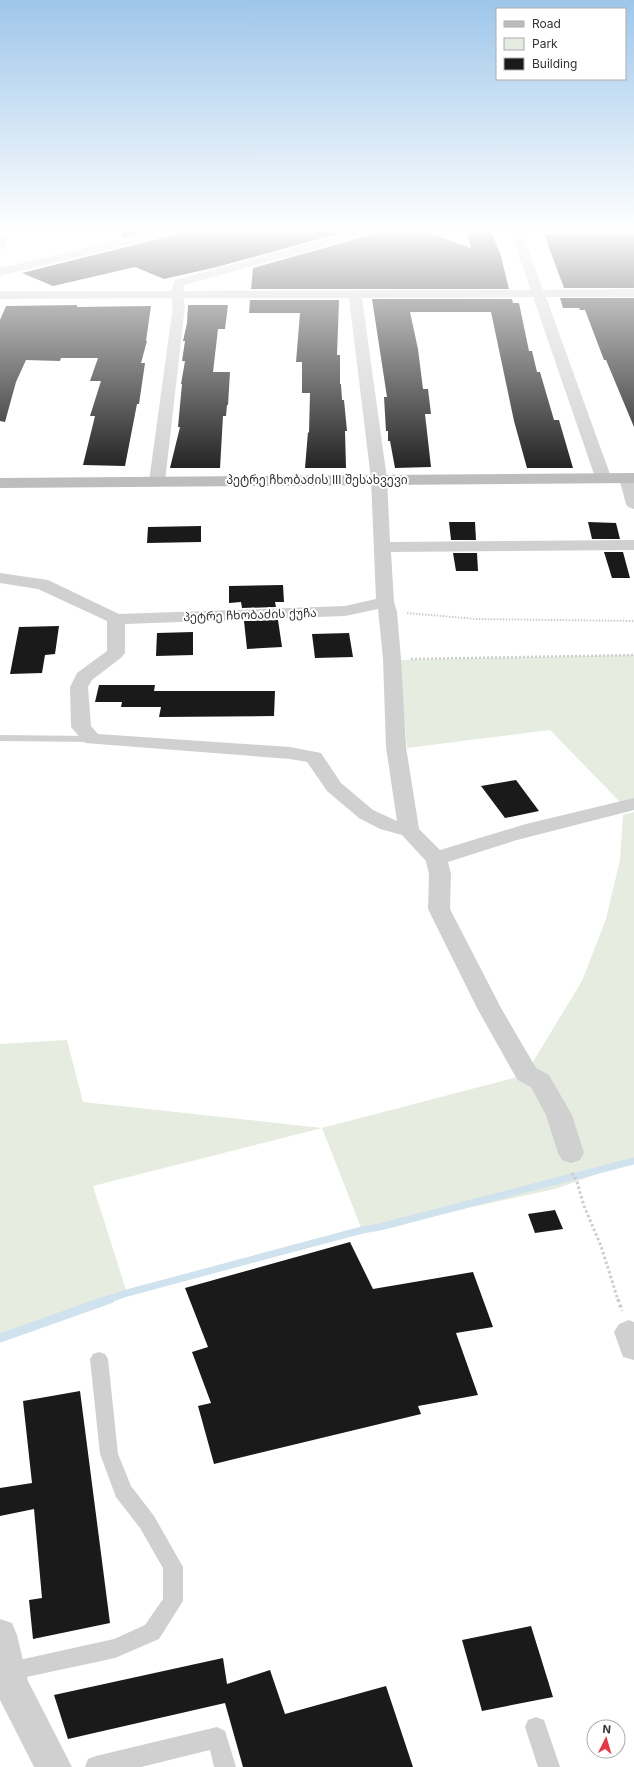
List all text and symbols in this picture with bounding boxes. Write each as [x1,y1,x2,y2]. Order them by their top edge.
legend [496,8,626,80]
text: Road [532,16,561,31]
text: Park [532,36,558,51]
text: Building [532,56,577,71]
street label: პეტრე ჩხობაძის III შესახვევი [226,472,408,487]
street label: პეტრე ჩხობაძის ქუჩა [183,605,317,624]
north arrow [586,1719,626,1759]
text: N [602,1722,612,1736]

